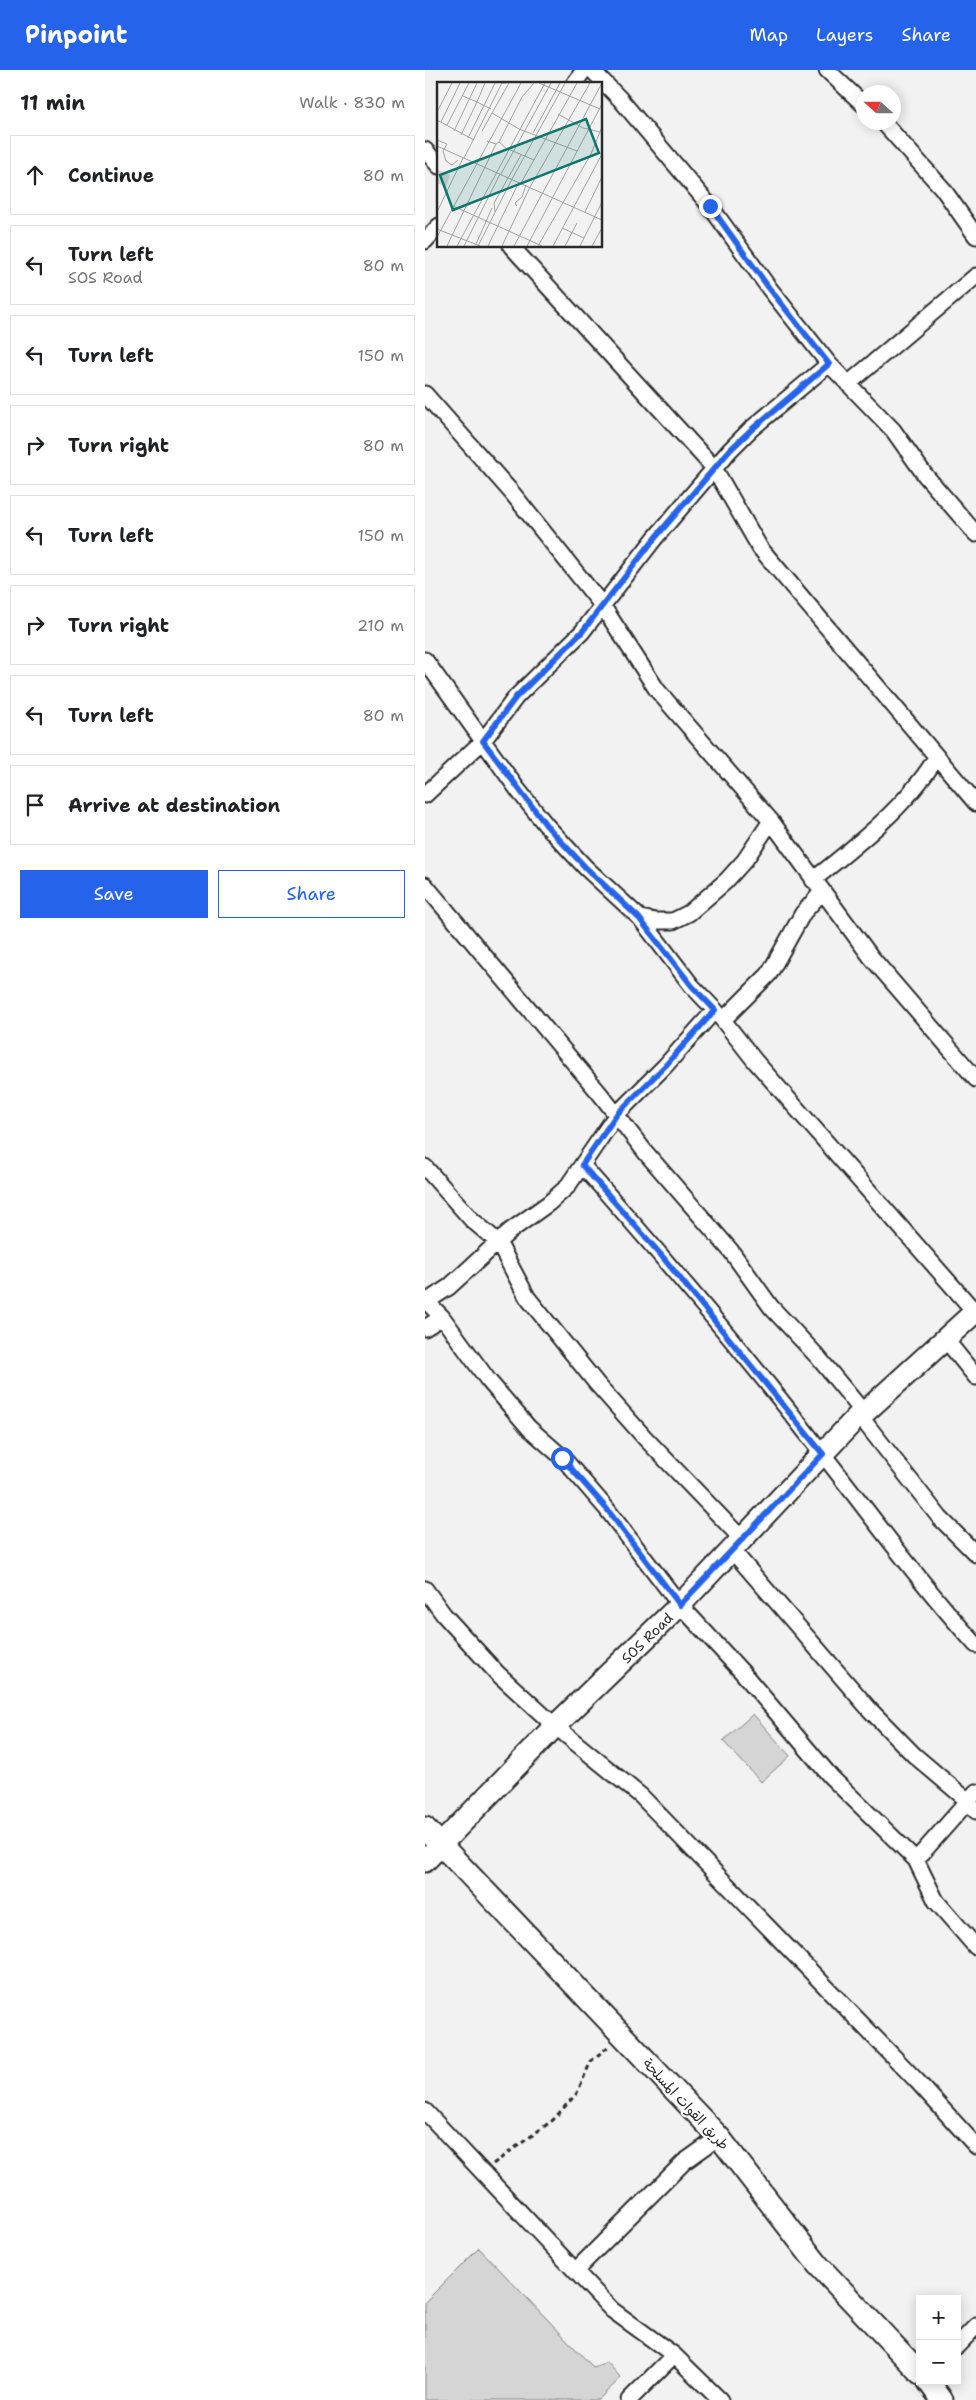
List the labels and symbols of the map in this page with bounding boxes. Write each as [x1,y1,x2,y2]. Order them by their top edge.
inset map [437,82,603,248]
north arrow [856,85,901,130]
route end [699,195,722,218]
route start [551,1447,574,1470]
street label: SOS Road [617,1609,677,1667]
street label: طريق القوات المسلحة [639,2055,733,2153]

